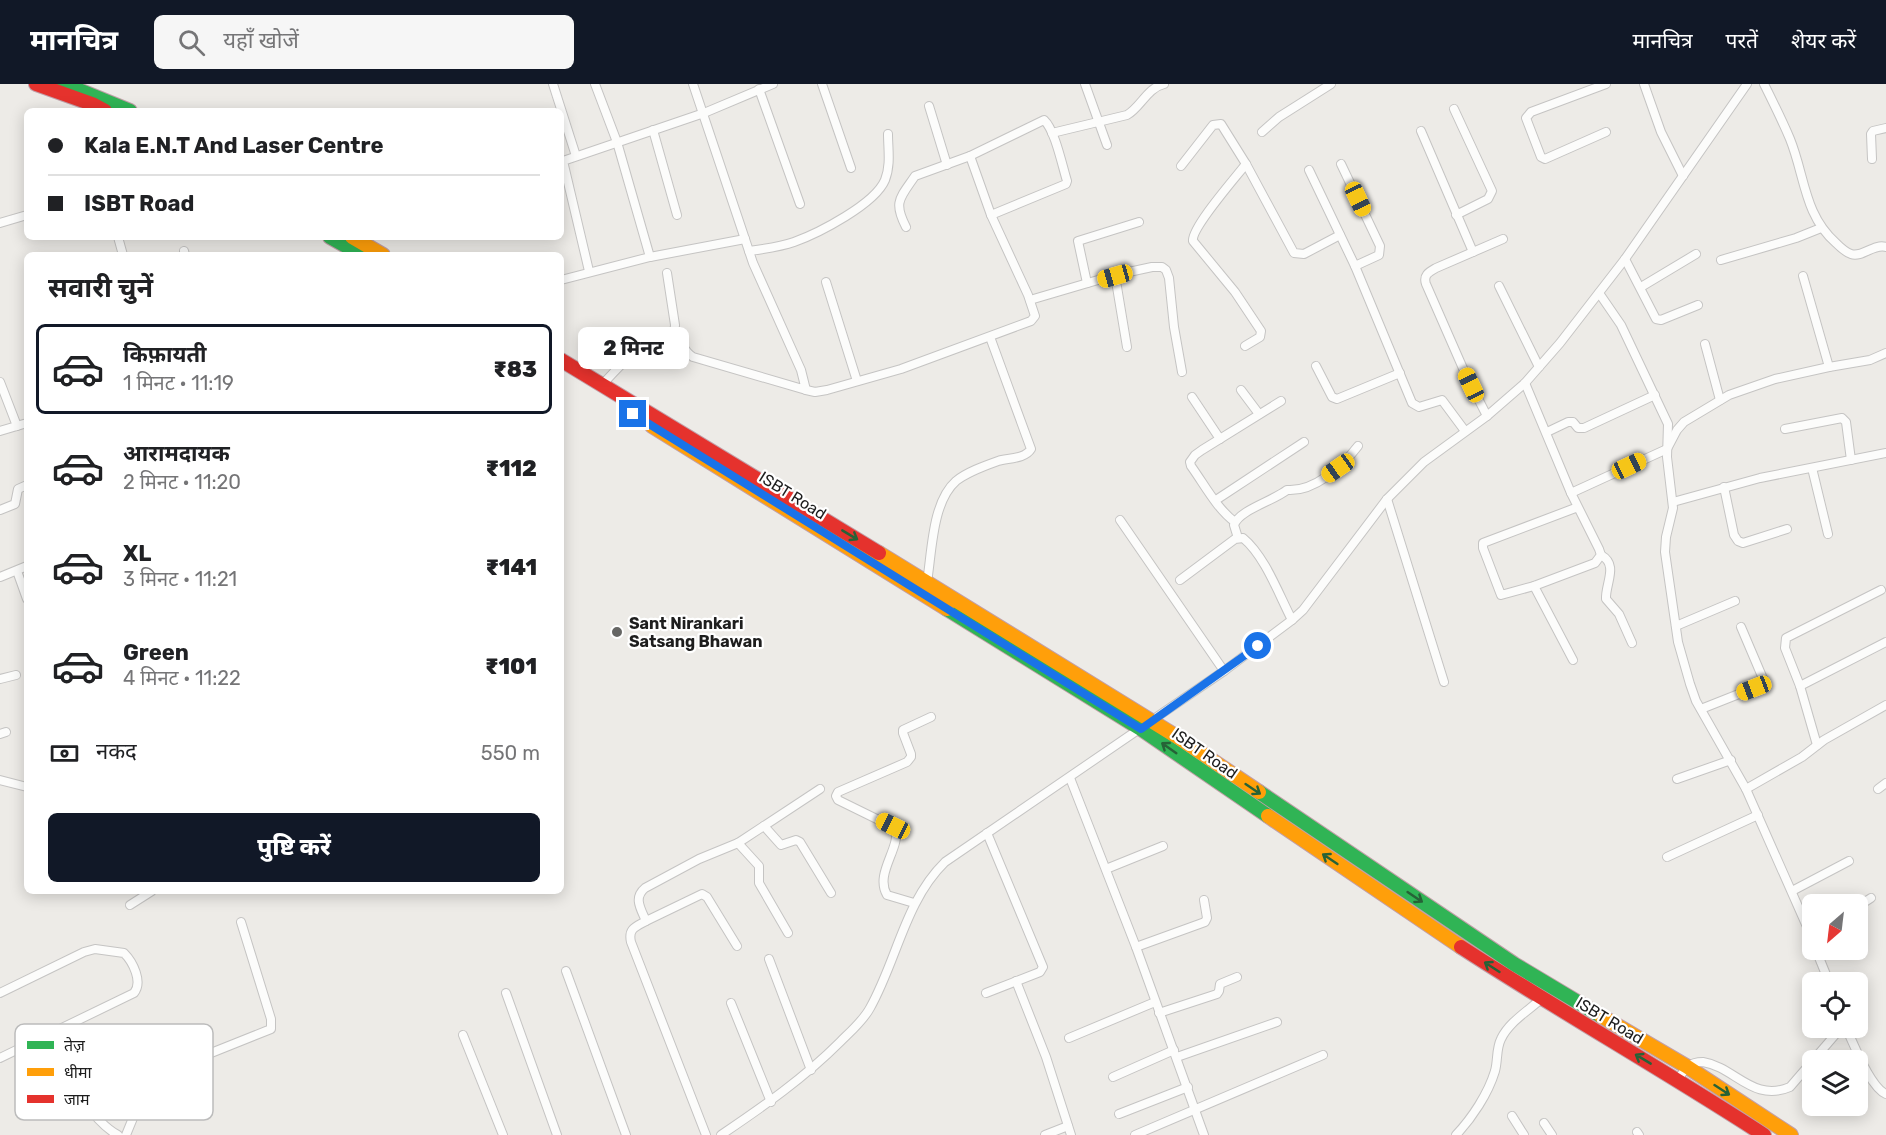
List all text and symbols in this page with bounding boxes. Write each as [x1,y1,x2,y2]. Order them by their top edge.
search box [154,15,574,69]
text: मानचित्र [30,24,118,57]
icon: search [175,26,208,59]
text: यहाँ खोजें [223,27,299,54]
text: मानचित्र [1633,28,1693,53]
text: परतें [1726,28,1758,53]
text: शेयर करें [1791,28,1856,53]
text: Kala E.N.T And Laser Centre [84,132,384,159]
car [1342,179,1374,219]
text: ISBT Road [84,190,194,217]
car [1095,262,1135,290]
text: सवारी चुनें [48,272,153,304]
callout: 2 मिनट [578,327,688,369]
text: 2 मिनट [603,336,664,360]
text: किफ़ायती [123,341,207,368]
icon: car [51,342,105,396]
text: ₹83 [493,356,537,383]
car [1455,365,1487,405]
text: 1 मिनट · 11:19 [123,371,234,395]
route end [619,400,646,427]
text: आरामदायक [123,440,230,467]
icon: car [51,441,105,495]
car [1318,450,1358,486]
car [1609,450,1649,482]
text: ₹112 [486,455,537,482]
street label: ISBT Road [756,467,830,523]
text: 2 मिनट · 11:20 [123,470,241,494]
one-way arrow [841,528,858,541]
icon: car [51,540,105,594]
text: XL [123,540,151,567]
text: ₹141 [485,554,537,581]
text: 3 मिनट · 11:21 [123,567,237,591]
place label: Sant Nirankari Satsang Bhawan [629,614,762,651]
marker: Sant Nirankari Satsang Bhawan [610,625,624,639]
route start [1244,632,1271,659]
icon: car [51,639,105,693]
text: Green [123,639,189,666]
text: ₹101 [485,653,537,680]
text: 4 मिनट · 11:22 [123,666,241,690]
car [1734,673,1774,703]
street label: ISBT Road [1168,724,1241,783]
icon: cash [48,737,81,770]
text: नकद [96,738,137,765]
text: 550 m [481,741,540,765]
one-way arrow [1162,742,1178,754]
one-way arrow [1244,783,1261,795]
car [873,810,913,842]
button: पुष्टि करें [48,813,540,882]
one-way arrow [1322,853,1339,865]
one-way arrow [1406,891,1423,903]
north arrow [1802,894,1868,960]
map controls [1802,894,1868,1116]
one-way arrow [1484,961,1501,973]
button: locate [1802,972,1868,1038]
street label: ISBT Road [1572,993,1647,1048]
legend [15,1024,213,1120]
text: तेज़ [64,1036,86,1055]
button: layers [1802,1050,1868,1116]
one-way arrow [1635,1053,1652,1065]
text: धीमा [64,1063,93,1082]
one-way arrow [1714,1084,1730,1096]
text: जाम [64,1090,90,1109]

